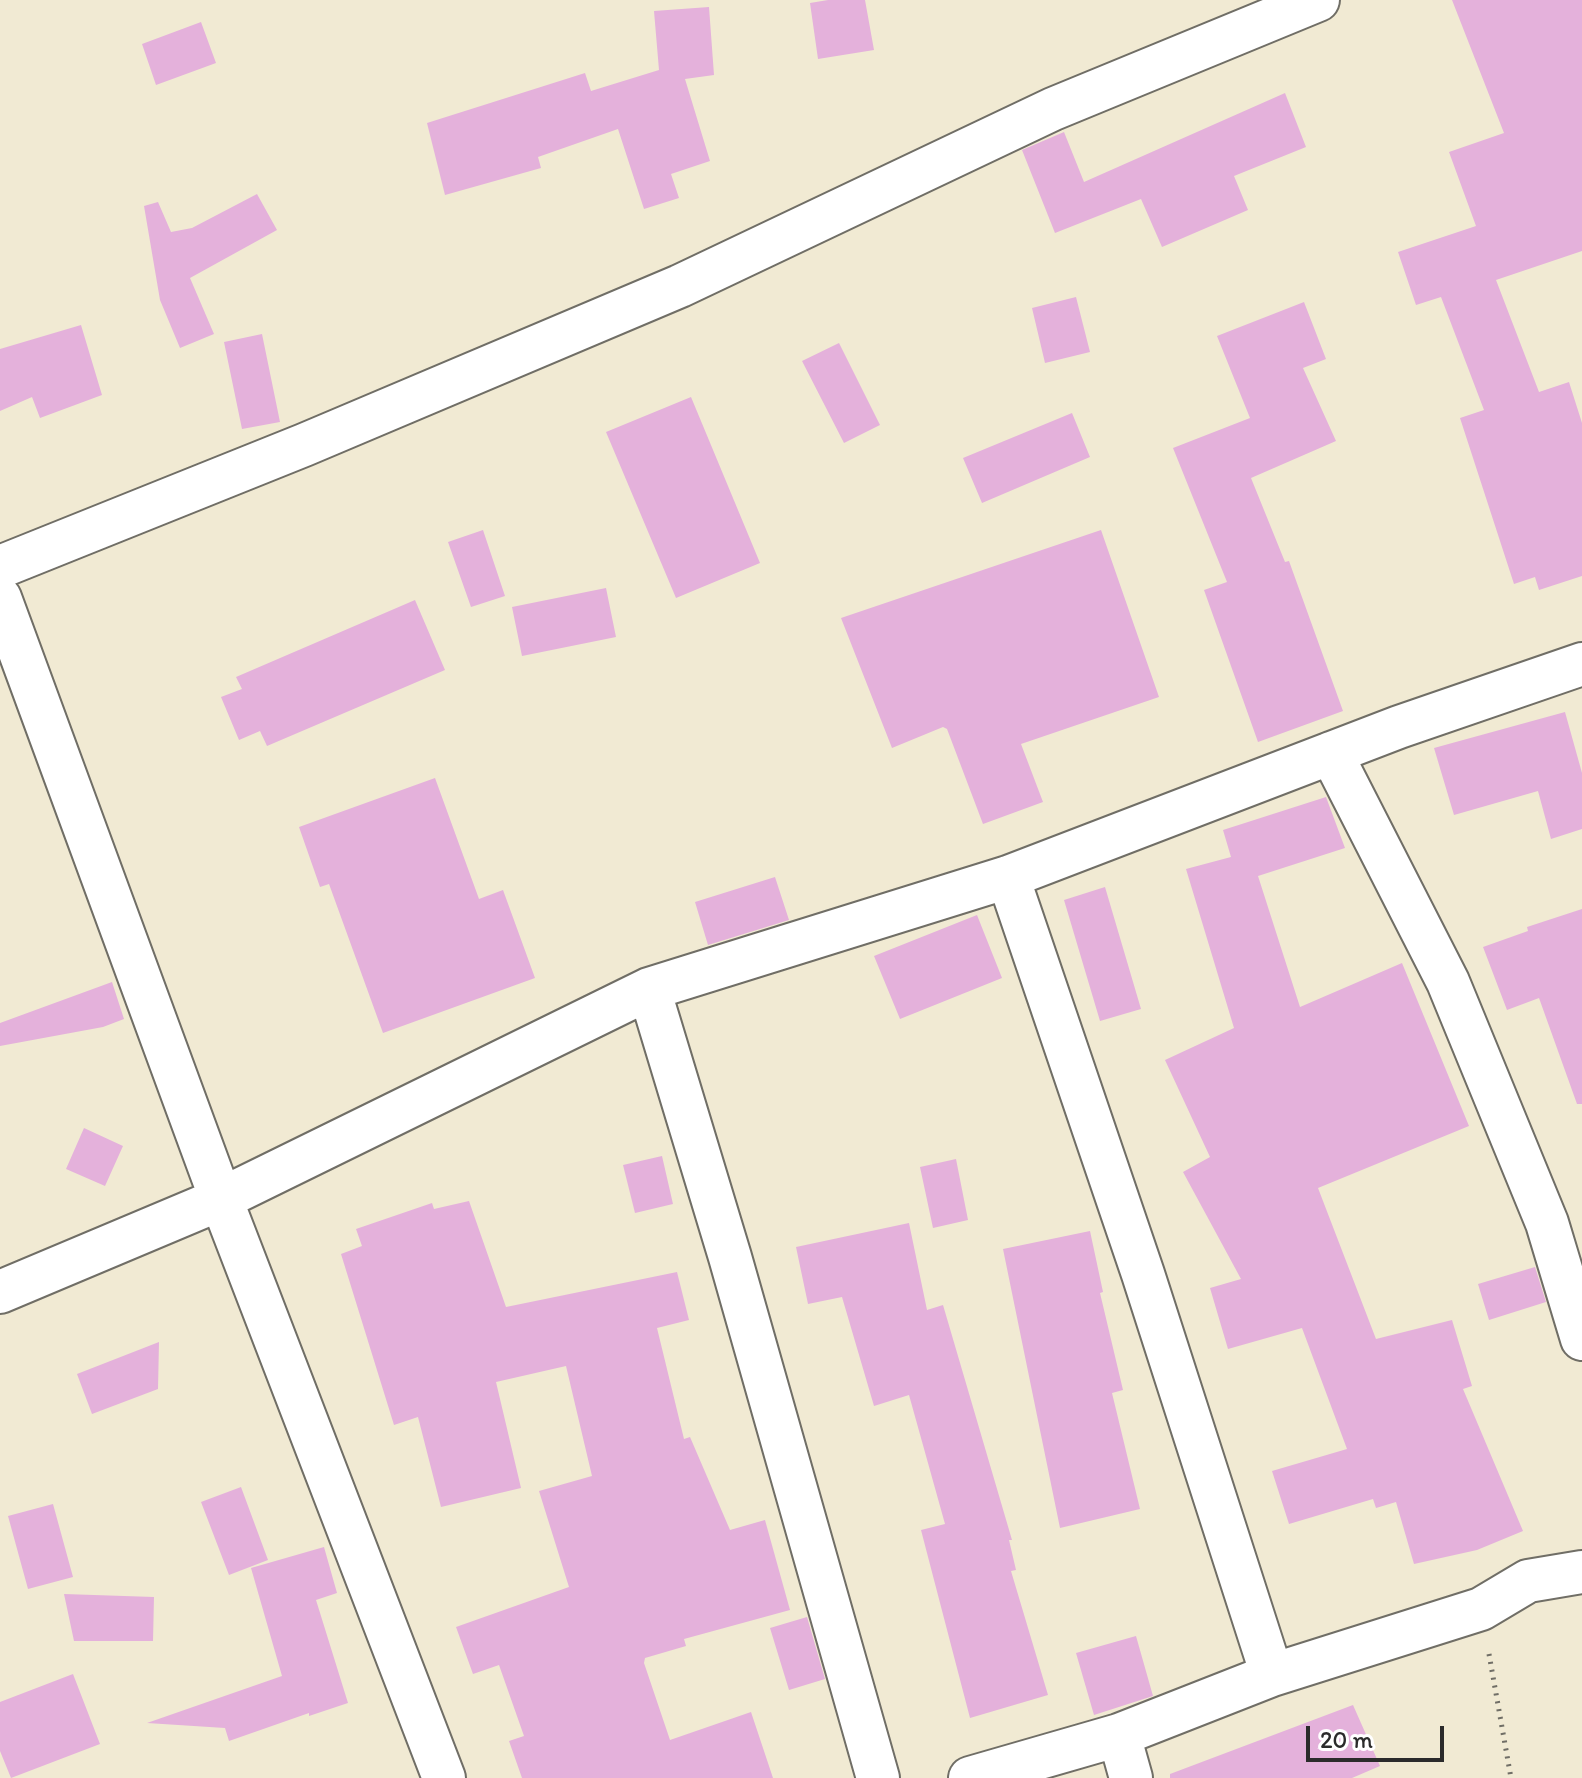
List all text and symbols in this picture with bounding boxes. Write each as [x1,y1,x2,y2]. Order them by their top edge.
scale bar [1310,1710,1448,1760]
text: 20 m [1320,1725,1373,1754]

